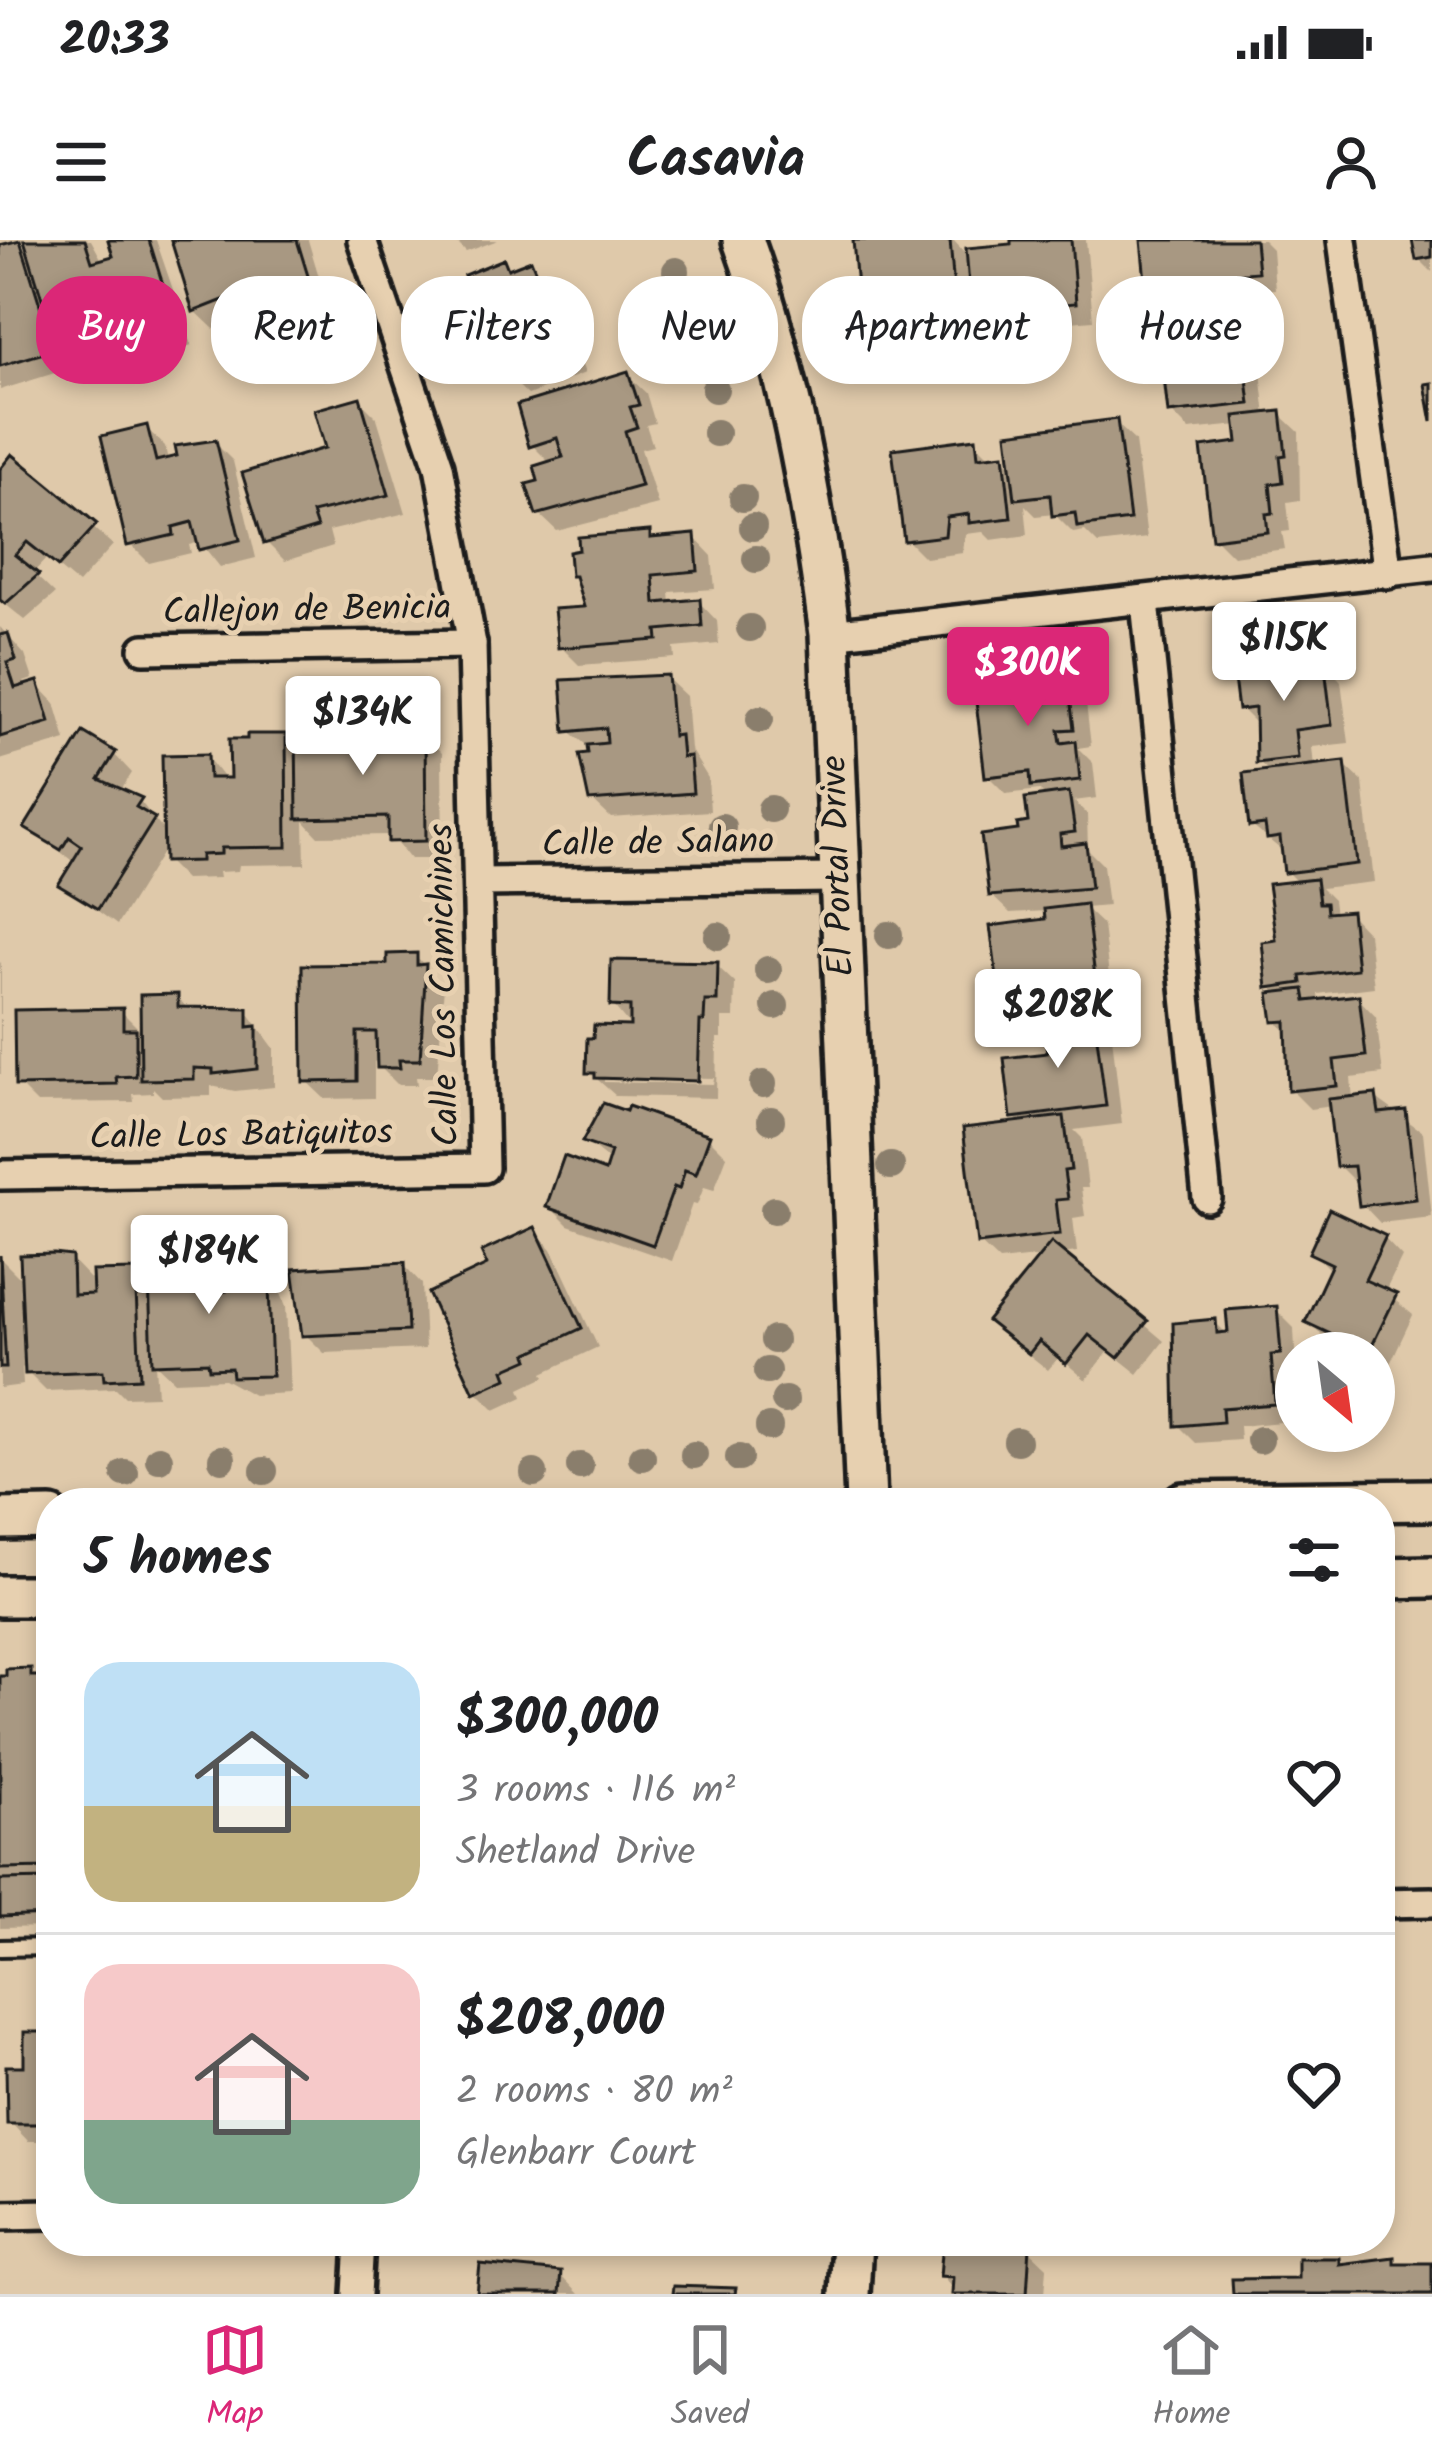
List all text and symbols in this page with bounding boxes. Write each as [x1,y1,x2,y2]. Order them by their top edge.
text: 20:33 [60,6,170,78]
text: Casavia [627,119,805,205]
icon: menu [48,129,114,195]
icon: person [1318,129,1384,195]
chip: Buy [36,276,187,384]
chip: Rent [211,276,377,384]
chip: Filters [401,276,594,384]
chip: New [618,276,778,384]
chip: Apartment [802,276,1072,384]
chip: House [1096,276,1284,384]
street label: Callejon de Benicia [162,580,452,642]
pin: $115K [1200,602,1368,704]
text: $115K [1239,610,1329,672]
pin: $300K [944,627,1112,729]
text: $300K [974,635,1082,697]
pin: $134K [279,676,447,778]
text: $134K [313,684,413,746]
street label: El Portal Drive [807,754,871,978]
street label: Calle de Salano [541,813,775,875]
street label: Calle Los Camichines [414,823,476,1147]
pin: $208K [974,969,1142,1071]
text: $208K [1002,977,1114,1039]
street label: Calle Los Batiquitos [89,1105,393,1167]
pin: $184K [125,1215,293,1317]
text: $184K [158,1223,260,1285]
north arrow [1275,1332,1395,1452]
map controls [1275,1332,1395,1452]
text: 5 homes [84,1520,272,1601]
icon: filters [1281,1527,1347,1593]
text: $300,000 [456,1680,658,1761]
icon: home [180,1710,324,1854]
icon: heart [1281,1749,1347,1815]
text: 3 rooms · 116 m² [456,1761,735,1823]
text: Shetland Drive [456,1823,695,1885]
text: $208,000 [456,1981,664,2062]
icon: home [180,2012,324,2156]
icon: heart [1281,2051,1347,2117]
text: 2 rooms · 80 m² [456,2062,732,2124]
text: Glenbarr Court [456,2124,696,2186]
tab: Map [202,2317,268,2442]
tab: Saved [671,2317,749,2442]
tab: Home [1152,2317,1230,2442]

